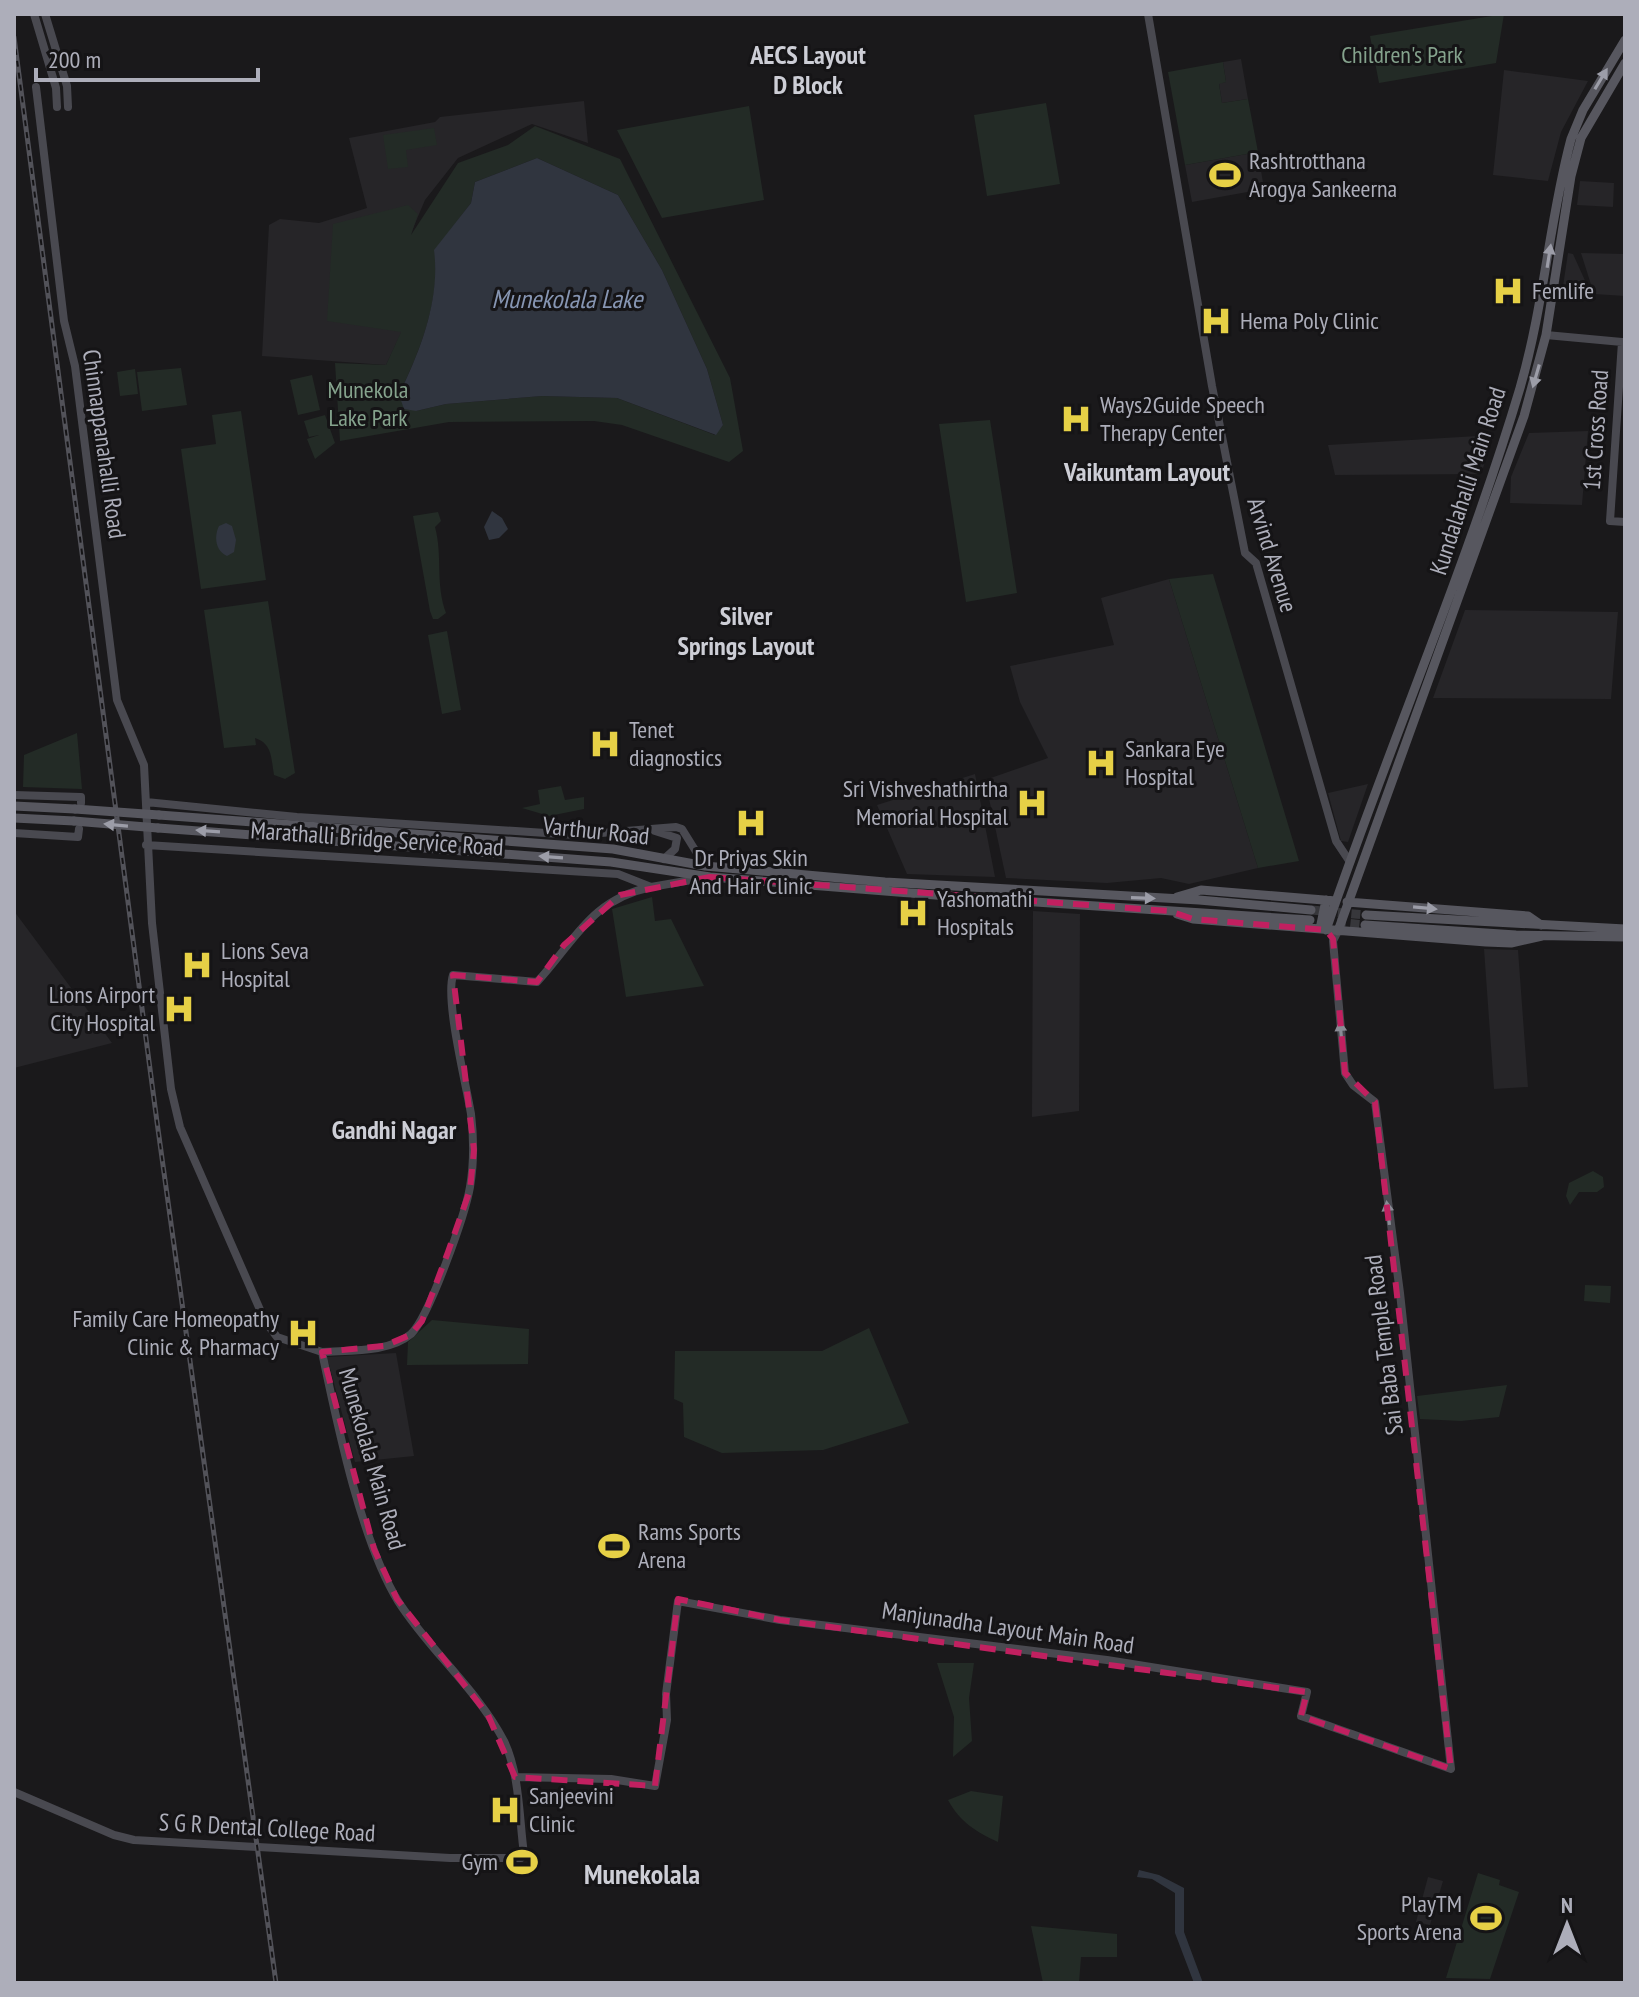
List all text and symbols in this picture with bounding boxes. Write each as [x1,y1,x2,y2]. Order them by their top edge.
scale bar [36,32,258,82]
district label: AECS Layout D Block [749,38,866,101]
park label: Children's Park [1341,39,1464,70]
text: 200 m [48,44,101,75]
one-way arrow [1593,68,1607,90]
place label: Rashtrotthana Arogya Sankeerna [1249,145,1397,204]
sports icon: Rashtrotthana Arogya Sankeerna [1208,158,1242,192]
one-way arrow [1543,243,1555,268]
hospital icon: Femlife [1491,274,1525,308]
place label: Femlife [1532,275,1594,306]
water label: Munekolala Lake [492,282,645,315]
hospital icon: Hema Poly Clinic [1199,304,1233,338]
place label: Hema Poly Clinic [1240,305,1379,336]
street label: Chinnappanahalli Road [76,347,133,540]
one-way arrow [1529,364,1542,388]
street label: 1st Cross Road [1576,369,1615,491]
park label: Munekola Lake Park [328,374,408,433]
street label: Kundalahalli Main Road [1423,383,1513,579]
place label: Ways2Guide Speech Therapy Center [1100,389,1265,448]
hospital icon: Ways2Guide Speech Therapy Center [1059,402,1093,436]
district label: Vaikuntam Layout [1063,455,1230,488]
street label: Arvind Avenue [1240,494,1305,616]
district label: Silver Springs Layout [678,599,815,662]
place label: Tenet diagnostics [629,714,722,773]
hospital icon: Tenet diagnostics [588,727,622,761]
place label: Sankara Eye Hospital [1125,733,1225,792]
hospital icon: Sankara Eye Hospital [1084,746,1118,780]
place label: Sri Vishveshathirtha Memorial Hospital [843,773,1008,832]
hospital icon: Sri Vishveshathirtha Memorial Hospital [1015,786,1049,820]
hospital icon: Dr Priyas Skin And Hair Clinic [734,806,768,840]
street label: Varthur Road [540,809,651,852]
street label: Marathalli Bridge Service Road [250,814,505,863]
one-way arrow [103,818,128,831]
one-way arrow [195,825,220,838]
place label: Dr Priyas Skin And Hair Clinic [690,842,813,901]
one-way arrow [538,850,563,863]
place label: Yashomathi Hospitals [937,883,1033,942]
one-way arrow [1131,891,1156,904]
hospital icon: Yashomathi Hospitals [896,896,930,930]
one-way arrow [1413,902,1438,915]
place label: Lions Seva Hospital [221,935,309,994]
hospital icon: Lions Seva Hospital [180,948,214,982]
place label: Lions Airport City Hospital [49,979,155,1038]
hospital icon: Lions Airport City Hospital [162,992,196,1026]
one-way arrow [1334,1020,1347,1045]
district label: Gandhi Nagar [332,1113,457,1146]
one-way arrow [1381,1200,1394,1225]
street label: Sai Baba Temple Road [1357,1253,1410,1437]
place label: Family Care Homeopathy Clinic & Pharmacy [73,1303,279,1362]
hospital icon: Family Care Homeopathy Clinic & Pharmacy [286,1316,320,1350]
street label: Munekolala Main Road [332,1364,413,1553]
place label: Rams Sports Arena [638,1516,741,1575]
sports icon: Rams Sports Arena [597,1529,631,1563]
street label: Manjunadha Layout Main Road [880,1594,1136,1661]
place label: Sanjeevini Clinic [529,1780,614,1839]
hospital icon: Sanjeevini Clinic [488,1793,522,1827]
street label: S G R Dental College Road [158,1806,376,1849]
sports icon: Gym [505,1845,539,1879]
place label: Gym [462,1846,498,1877]
district label: Munekolala [584,1855,700,1892]
north arrow [1527,1885,1607,1965]
place label: PlayTM Sports Arena [1357,1888,1462,1947]
text: N [1561,1891,1573,1919]
sports icon: PlayTM Sports Arena [1469,1901,1503,1935]

